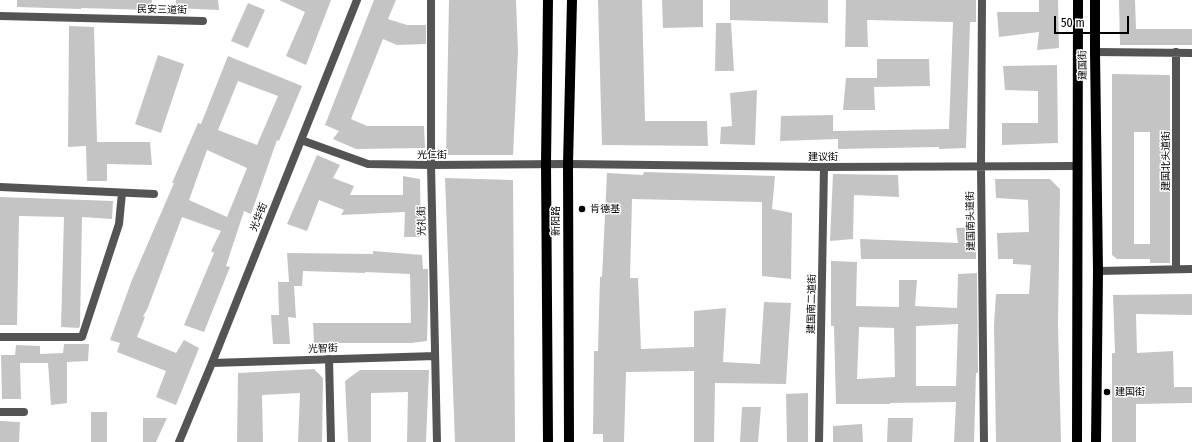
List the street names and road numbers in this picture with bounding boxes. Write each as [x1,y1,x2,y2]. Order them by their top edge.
street label: 民安三道街 [137,4,187,16]
street label: 建国街 [1077,50,1089,80]
street label: 建国北头道街 [1160,131,1172,191]
street label: 光仁街 [417,149,447,161]
street label: 建议街 [808,151,838,163]
street label: 建国南头道街 [964,191,978,251]
street label: 光华街 [248,201,270,233]
street label: 光礼街 [416,206,428,236]
street label: 新阳路 [550,206,562,236]
street label: 建国南二道街 [805,274,819,334]
street label: 光智街 [308,342,338,356]

